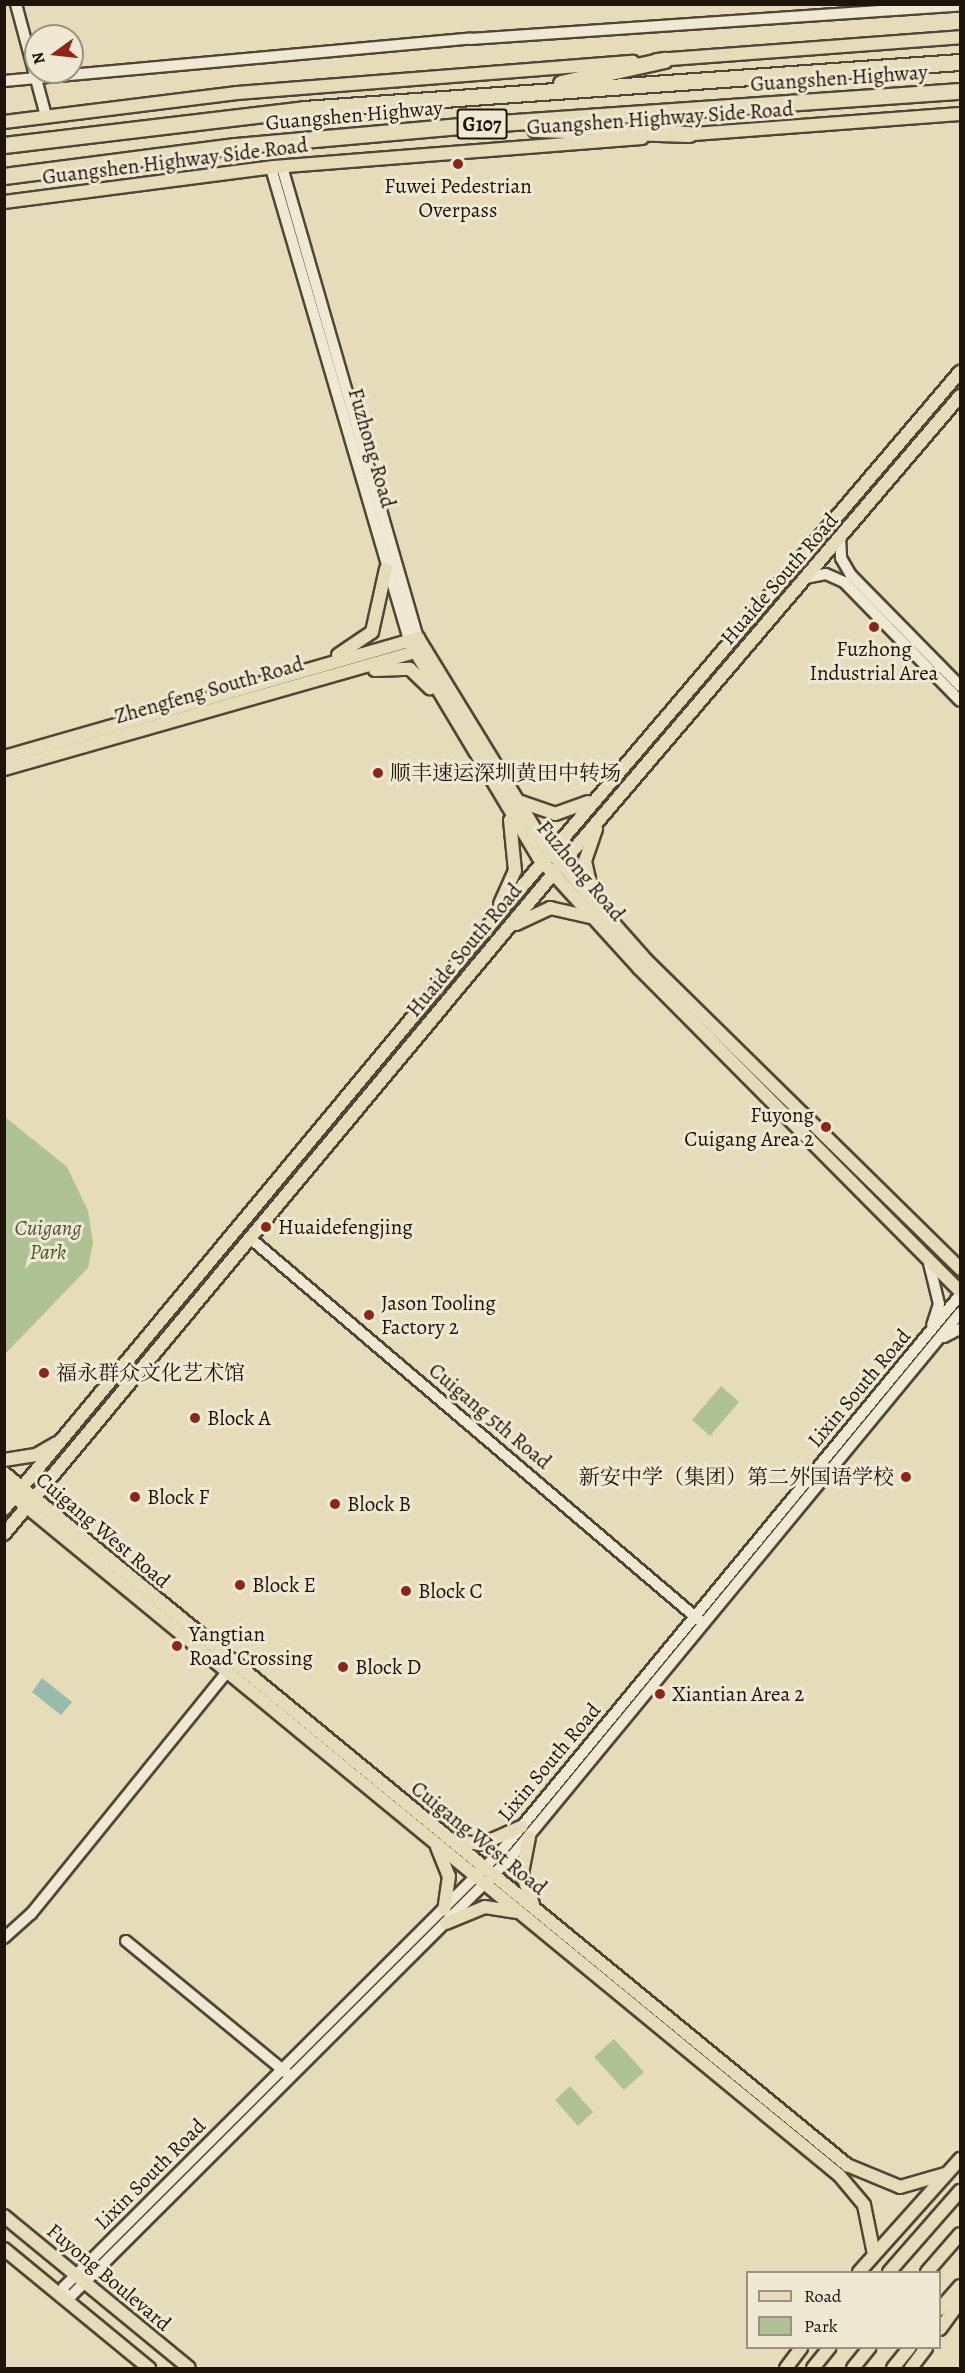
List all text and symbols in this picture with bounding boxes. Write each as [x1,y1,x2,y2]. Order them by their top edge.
north arrow [24,24,84,84]
text: N [26,50,51,67]
street label: Guangshen Highway [750,59,928,97]
street label: Guangshen Highway [264,95,444,135]
street label: Guangshen Highway Side Road [526,96,794,140]
road number: G107 [456,107,508,141]
street label: Guangshen Highway Side Road [41,132,309,190]
marker: Fuwei Pedestrian Overpass [451,157,465,171]
place label: Fuwei Pedestrian Overpass [384,173,532,223]
street label: Fuzhong Road [343,385,401,511]
street label: Huaide South Road [715,508,843,650]
marker: Fuzhong Industrial Area [867,620,881,634]
place label: Fuzhong Industrial Area [810,636,938,686]
street label: Zhengfeng South Road [112,651,306,729]
place label: 顺丰速运深圳黄田中转场 [390,760,621,786]
marker: 顺丰速运深圳黄田中转场 [371,766,385,780]
street label: Fuzhong Road [532,816,630,926]
street label: Huaide South Road [401,878,527,1022]
place label: Fuyong Cuigang Area 2 [684,1102,814,1152]
marker: Fuyong Cuigang Area 2 [819,1120,833,1134]
place label: Huaidefengjing [278,1214,413,1240]
park label: Cuigang Park [14,1215,82,1265]
marker: Huaidefengjing [259,1220,273,1234]
place label: Jason Tooling Factory 2 [381,1290,496,1340]
marker: Jason Tooling Factory 2 [362,1308,376,1322]
street label: Lixin South Road [802,1324,916,1452]
street label: Cuigang 5th Road [424,1358,556,1474]
place label: 福永群众文化艺术馆 [56,1360,245,1386]
marker: 福永群众文化艺术馆 [37,1366,51,1380]
place label: Block A [207,1405,271,1431]
marker: Block A [188,1411,202,1425]
place label: 新安中学（集团）第二外国语学校 [579,1464,894,1490]
street label: Cuigang West Road [31,1467,175,1593]
marker: 新安中学（集团）第二外国语学校 [899,1470,913,1484]
place label: Block F [147,1484,209,1510]
marker: Block F [128,1490,142,1504]
place label: Block B [347,1491,411,1517]
marker: Block B [328,1497,342,1511]
place label: Block E [252,1572,316,1598]
marker: Block E [233,1578,247,1592]
place label: Block C [418,1578,483,1604]
marker: Block C [399,1584,413,1598]
place label: Yangtian Road Crossing [189,1621,313,1671]
marker: Yangtian Road Crossing [170,1639,184,1653]
place label: Block D [355,1654,421,1680]
marker: Block D [336,1660,350,1674]
place label: Xiantian Area 2 [672,1681,804,1707]
marker: Xiantian Area 2 [653,1687,667,1701]
street label: Lixin South Road [492,1698,606,1826]
street label: Cuigang West Road [406,1776,552,1900]
street label: Lixin South Road [89,2113,211,2235]
street label: Fuyong Boulevard [42,2218,176,2336]
legend [746,2271,941,2349]
text: Road [804,2284,841,2308]
text: Park [804,2314,838,2338]

